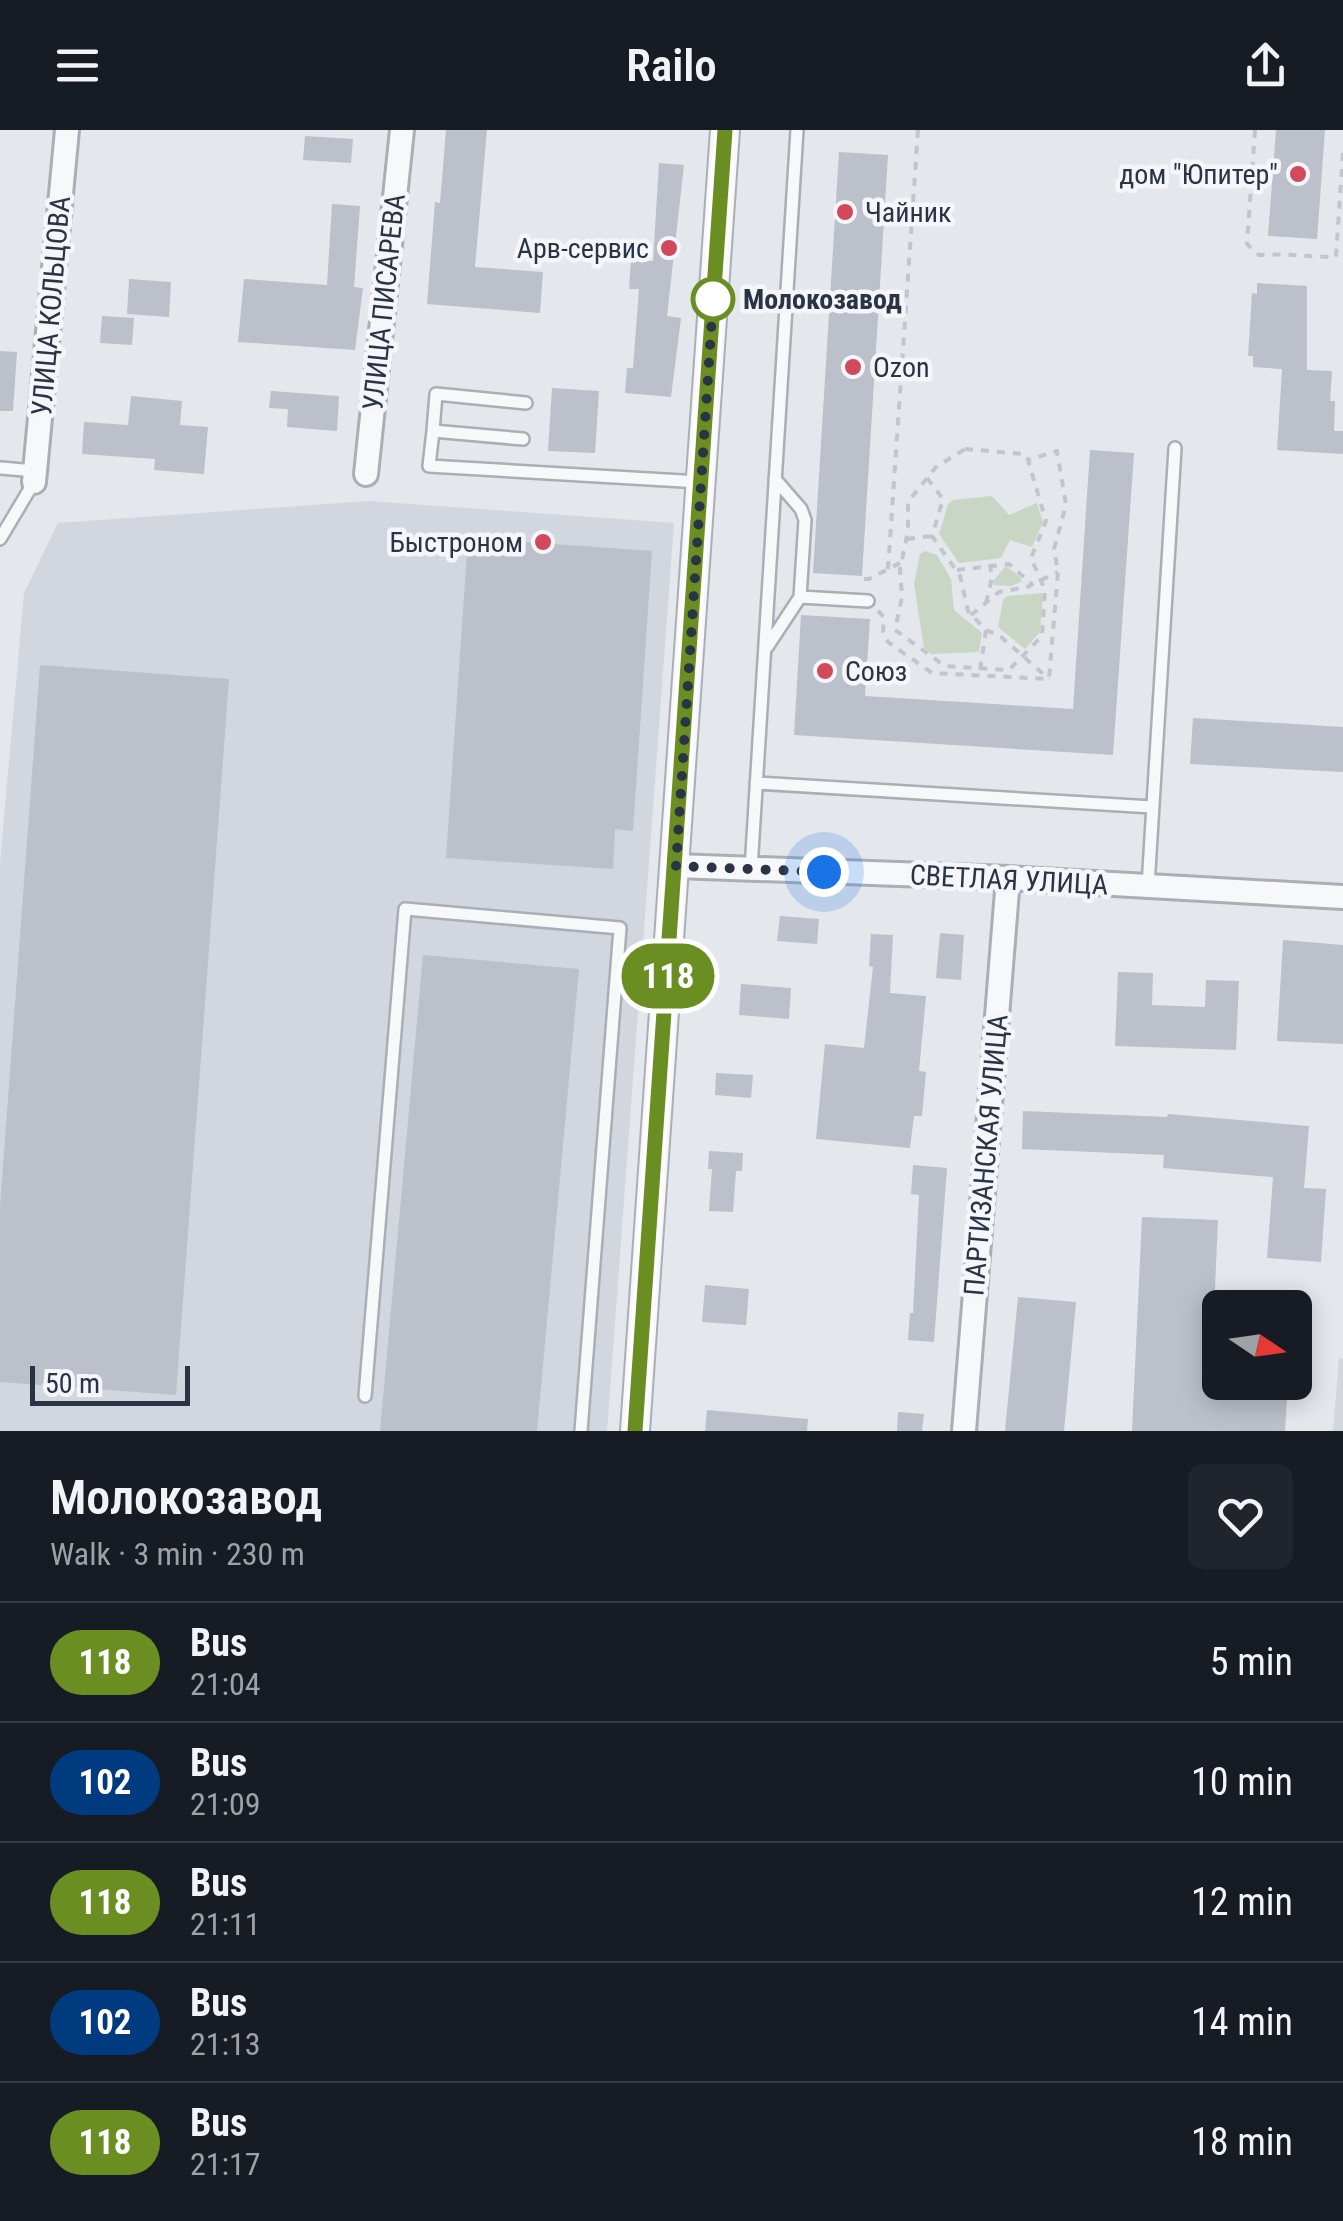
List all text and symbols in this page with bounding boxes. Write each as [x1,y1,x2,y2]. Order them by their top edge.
icon: menu [50,38,105,93]
icon: share [1238,38,1293,93]
text: Railo [626,39,717,92]
place label: дом "Юпитер" [1119,158,1278,191]
marker: дом "Юпитер" [1287,163,1309,185]
street label: УЛИЦА ПИСАРЕВА [356,192,412,412]
street label: УЛИЦА КОЛЬЦОВА [25,195,77,417]
place label: Чайник [865,196,951,229]
marker: Чайник [834,201,856,223]
place label: Арв-сервис [517,232,649,265]
marker: Арв-сервис [658,237,680,259]
marker: Молокозавод [692,278,734,320]
place label: Молокозавод [743,283,902,316]
place label: Ozon [873,351,930,384]
marker: Ozon [842,356,864,378]
place label: Быстроном [389,526,523,559]
marker: Быстроном [532,531,554,553]
place label: Союз [845,655,907,688]
marker: Союз [814,660,836,682]
your location [799,847,849,897]
street label: СВЕТЛАЯ УЛИЦА [909,858,1109,902]
line badge: 118 [610,944,726,1008]
text: 118 [641,956,695,997]
street label: ПАРТИЗАНСКАЯ УЛИЦА [957,1013,1015,1297]
north arrow [1202,1290,1312,1400]
map controls [1202,1290,1312,1400]
scale bar [30,1361,190,1406]
text: 50 m [45,1367,100,1400]
button: heart [1188,1464,1293,1569]
text: Молокозавод [50,1469,322,1526]
text: Walk · 3 min · 230 m [50,1535,305,1573]
text: Bus [190,1621,247,1665]
text: 5 min [1210,1640,1293,1684]
text: 118 [78,1642,132,1683]
text: 21:04 [190,1665,261,1703]
text: Bus [190,1741,247,1785]
text: 10 min [1191,1760,1293,1804]
text: 102 [78,1762,132,1803]
text: 21:09 [190,1785,261,1823]
text: Bus [190,1861,247,1905]
text: 12 min [1191,1880,1293,1924]
text: 118 [78,1882,132,1923]
text: 21:11 [190,1905,261,1943]
text: Bus [190,1981,247,2025]
text: 14 min [1191,2000,1293,2044]
text: 102 [78,2002,132,2043]
text: 21:13 [190,2025,261,2063]
text: Bus [190,2101,247,2145]
text: 18 min [1191,2120,1293,2164]
text: 118 [78,2122,132,2163]
text: 21:17 [190,2145,261,2183]

